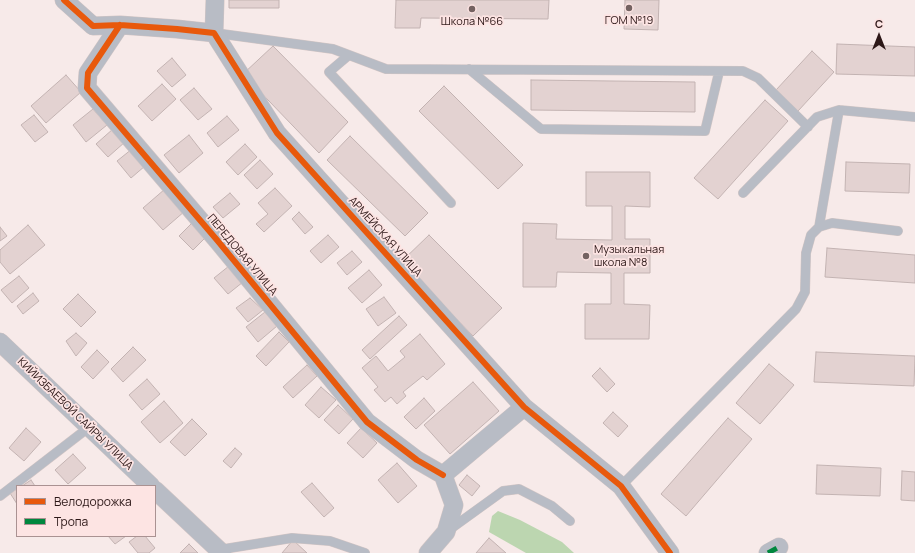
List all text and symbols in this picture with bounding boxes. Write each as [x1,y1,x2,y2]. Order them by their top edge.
marker: ГОМ №19 [624,3,634,13]
marker: Школа №66 [467,4,477,14]
place label: ГОМ №19 [605,14,653,28]
place label: Школа №66 [441,15,503,29]
north arrow [859,16,899,56]
text: С [875,16,883,31]
street label: АРМЕЙСКАЯ УЛИЦА [346,194,424,280]
street label: ПЕРЕДОВАЯ УЛИЦА [204,212,280,298]
place label: Музыкальная школа №8 [594,243,664,269]
marker: Музыкальная школа №8 [581,251,591,261]
street label: КИЙИЗБАЕВОЙ САЙРЫ УЛИЦА [14,355,136,473]
legend [16,485,156,537]
text: Велодорожка [54,493,132,510]
text: Тропа [54,513,88,530]

